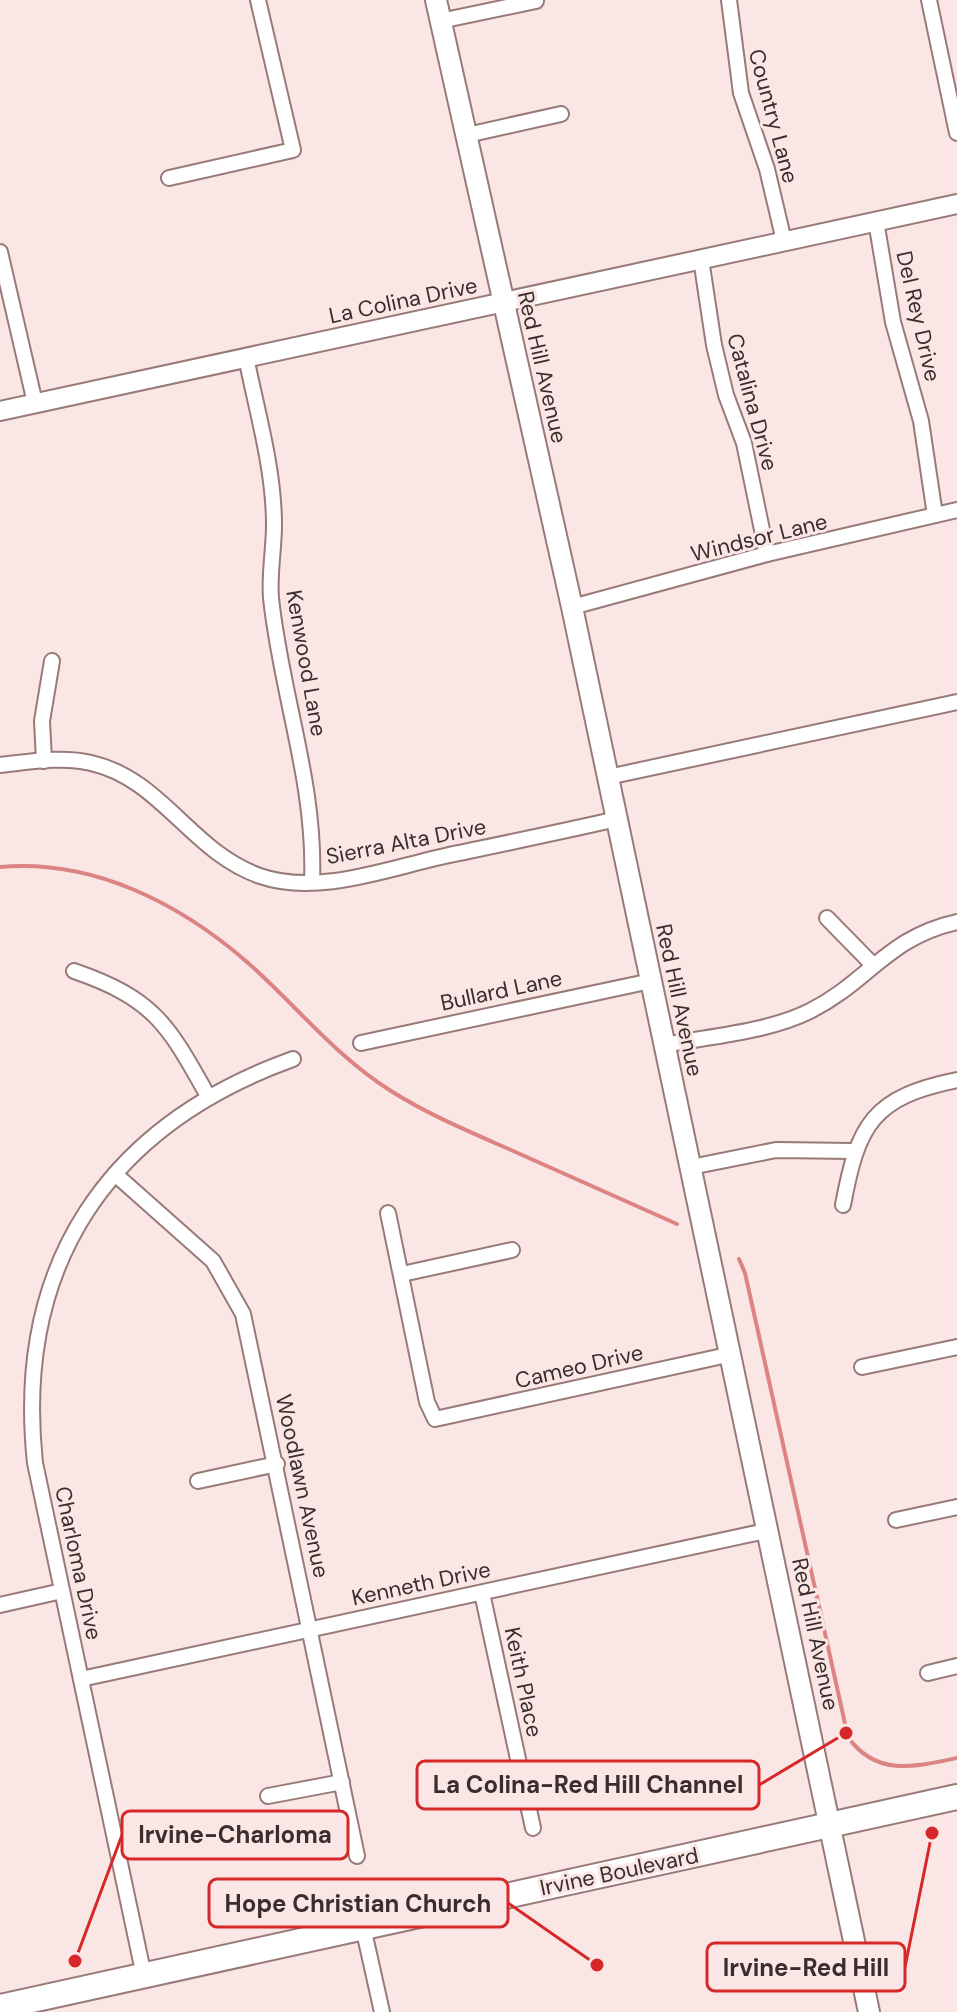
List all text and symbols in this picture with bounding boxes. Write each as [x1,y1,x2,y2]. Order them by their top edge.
street label: Country Lane [742,46,805,186]
street label: Del Rey Drive [889,248,948,384]
street label: La Colina Drive [326,271,480,330]
street label: Red Hill Avenue [511,288,574,446]
street label: Catalina Drive [720,330,785,474]
street label: Windsor Lane [688,507,830,568]
street label: Kenwood Lane [279,588,334,739]
street label: Sierra Alta Drive [323,812,489,871]
street label: Red Hill Avenue [649,921,710,1079]
street label: Bullard Lane [438,963,565,1018]
street label: Cameo Drive [512,1338,646,1395]
street label: Woodlawn Avenue [269,1392,336,1580]
street label: Charloma Drive [48,1484,109,1642]
street label: Kenneth Drive [349,1555,493,1612]
street label: Red Hill Avenue [785,1555,846,1713]
street label: Keith Place [498,1624,549,1740]
callout: La Colina-Red Hill Channel [417,1761,759,1809]
text: La Colina-Red Hill Channel [433,1769,743,1800]
callout: Irvine-Charloma [122,1811,348,1859]
text: Irvine-Charloma [138,1819,332,1850]
street label: Irvine Boulevard [537,1841,701,1902]
callout: Hope Christian Church [209,1879,508,1927]
text: Hope Christian Church [225,1888,491,1919]
callout: Irvine-Red Hill [707,1943,905,1991]
text: Irvine-Red Hill [723,1952,889,1983]

